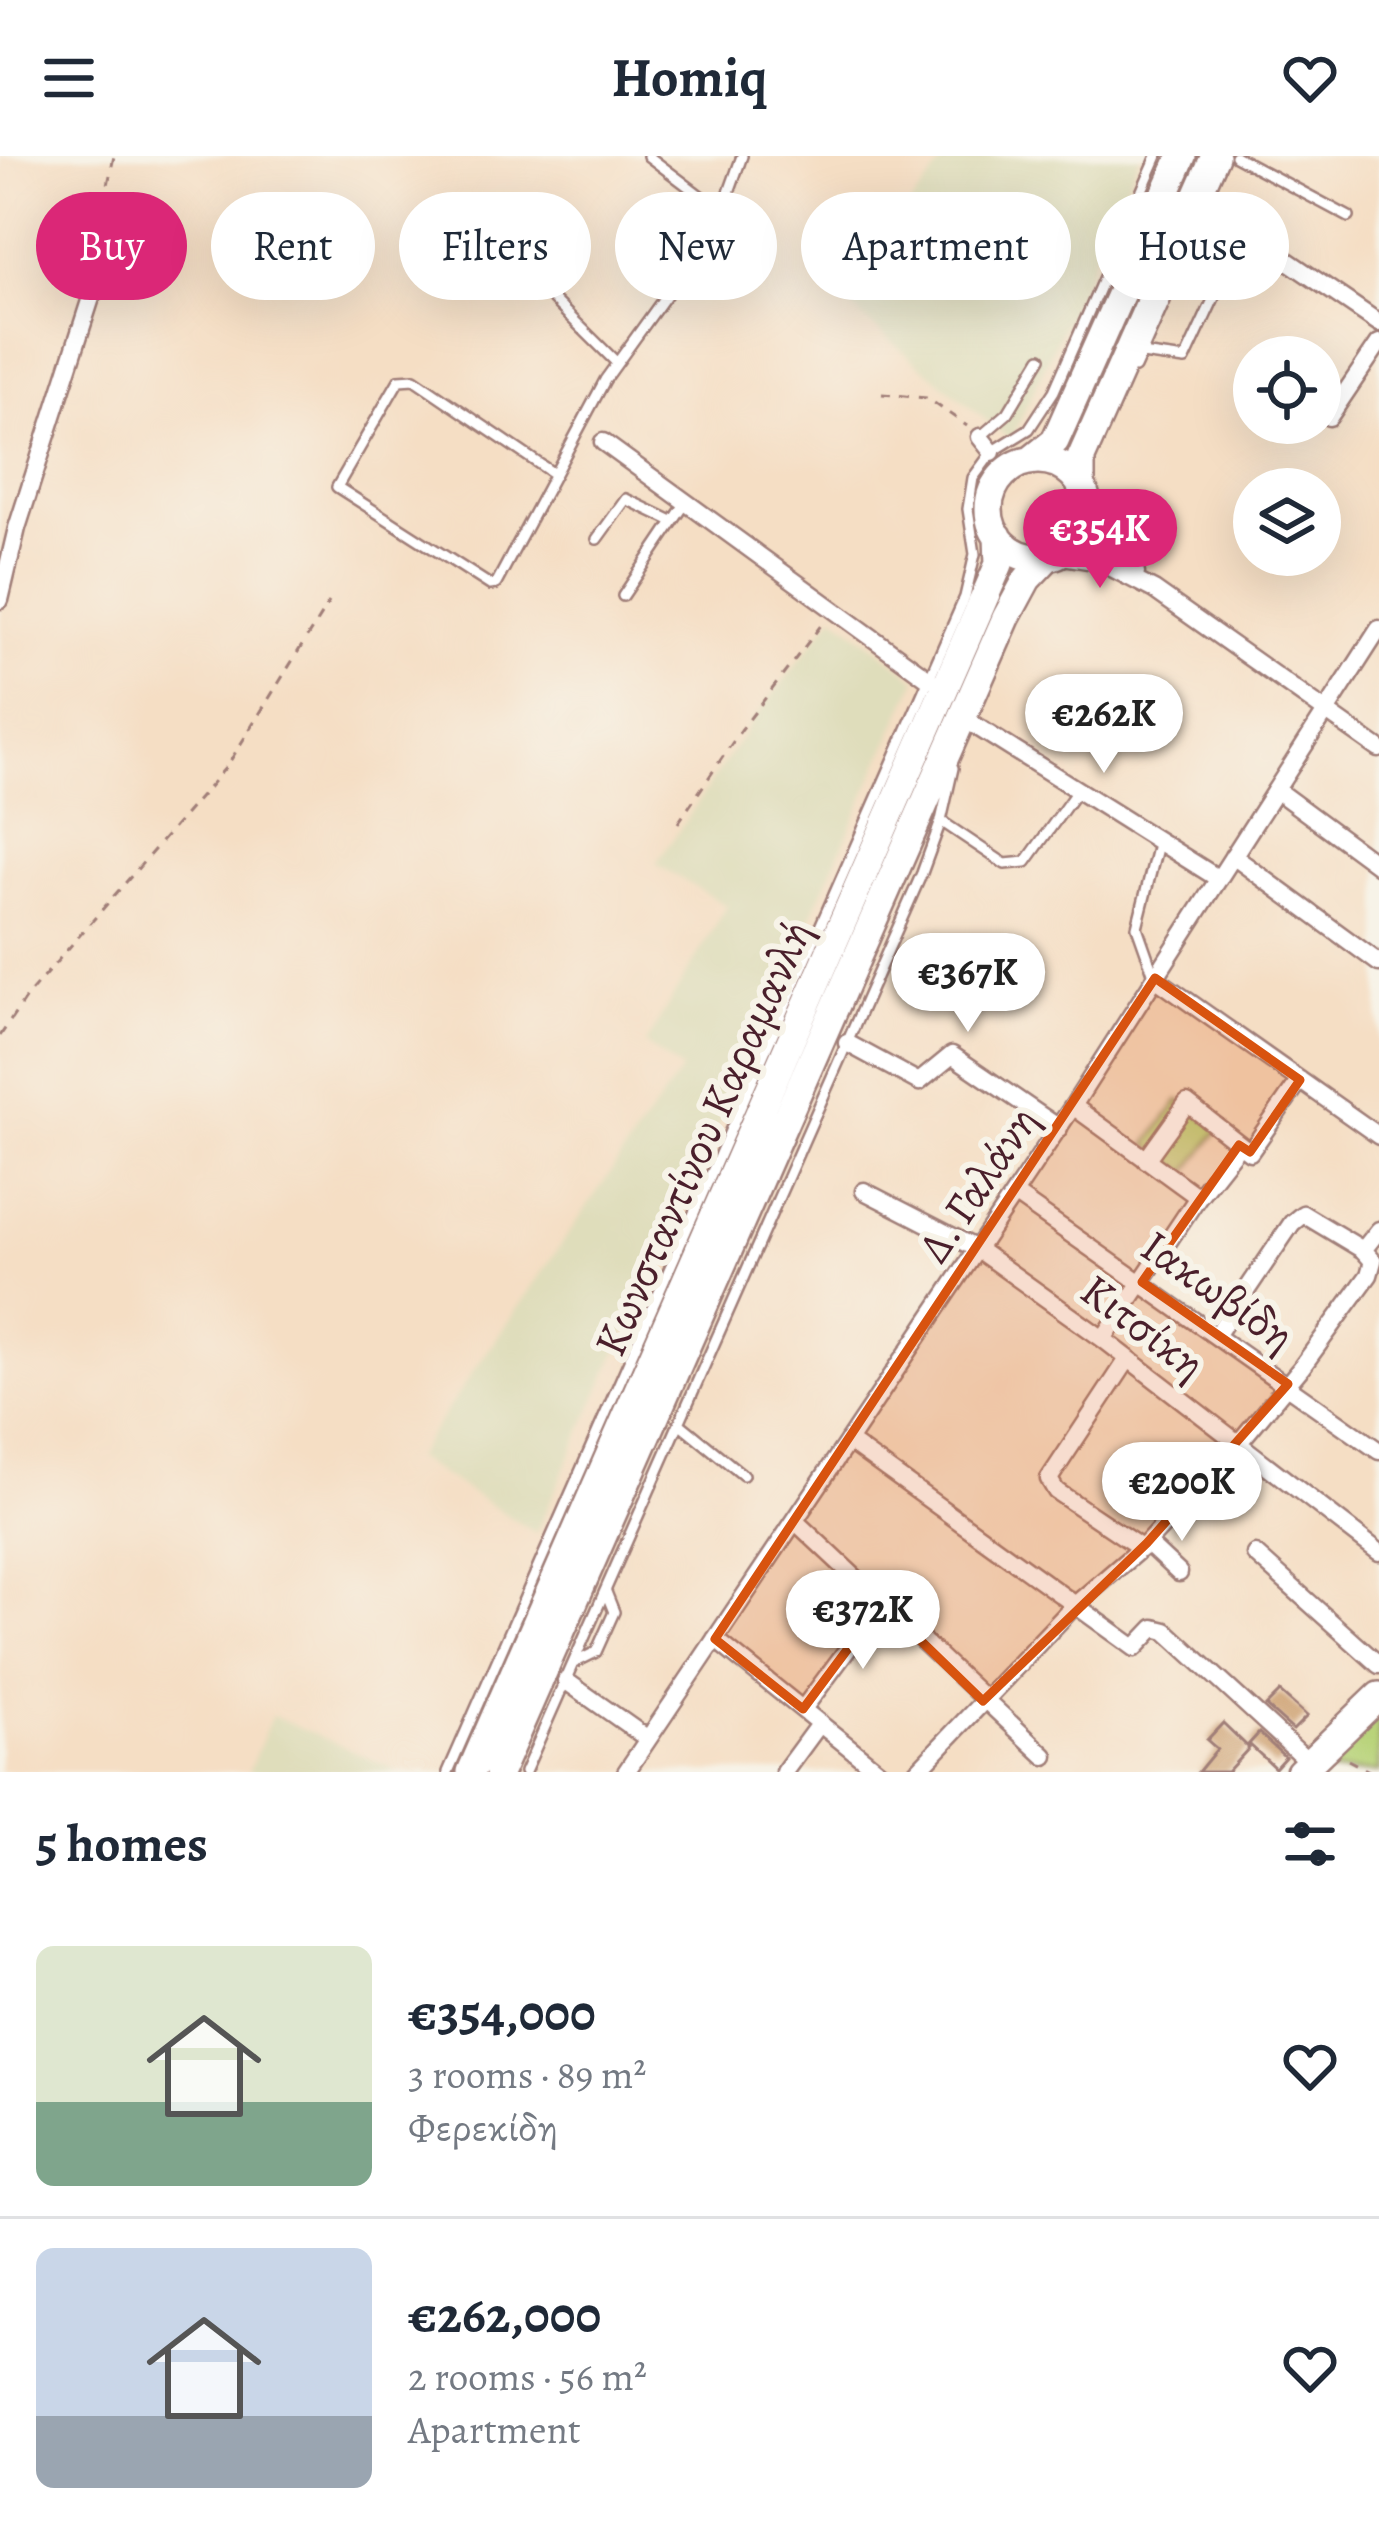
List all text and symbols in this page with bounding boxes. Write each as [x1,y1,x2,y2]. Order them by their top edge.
text: Homiq [611,41,768,115]
icon: menu [36,45,102,111]
icon: heart [1277,45,1343,111]
chip: Buy [36,192,187,300]
chip: Rent [211,192,375,300]
chip: Filters [399,192,591,300]
chip: New [615,192,777,300]
chip: Apartment [801,192,1071,300]
chip: House [1095,192,1289,300]
map controls [1233,336,1341,576]
button: locate [1233,336,1341,444]
button: layers [1233,468,1341,576]
pin: €354K [1016,489,1184,591]
text: €354K [1050,501,1150,554]
pin: €262K [1020,674,1188,776]
text: €262K [1052,686,1156,739]
street label: Κωνσταντίνου Καραμανλή [579,910,827,1366]
pin: €367K [884,933,1052,1035]
text: €367K [918,945,1018,998]
street label: Δ. Γαλάνη [903,1094,1053,1274]
street label: Ιακωβίδη [1129,1216,1307,1366]
street label: Κιτσίκη [1068,1260,1218,1394]
pin: €200K [1098,1442,1266,1544]
text: €200K [1129,1454,1235,1507]
pin: €372K [779,1570,947,1672]
text: €372K [813,1582,913,1635]
text: 5 homes [36,1809,208,1879]
icon: filters [1277,1811,1343,1877]
text: €354,000 [408,1978,596,2048]
icon: home [132,1994,276,2138]
icon: heart [1277,2033,1343,2099]
text: 3 rooms · 89 m² [408,2048,646,2101]
text: Φερεκίδη [408,2101,558,2154]
text: €262,000 [408,2280,601,2350]
icon: home [132,2296,276,2440]
icon: heart [1277,2335,1343,2401]
text: 2 rooms · 56 m² [408,2350,647,2403]
text: Apartment [408,2403,581,2456]

